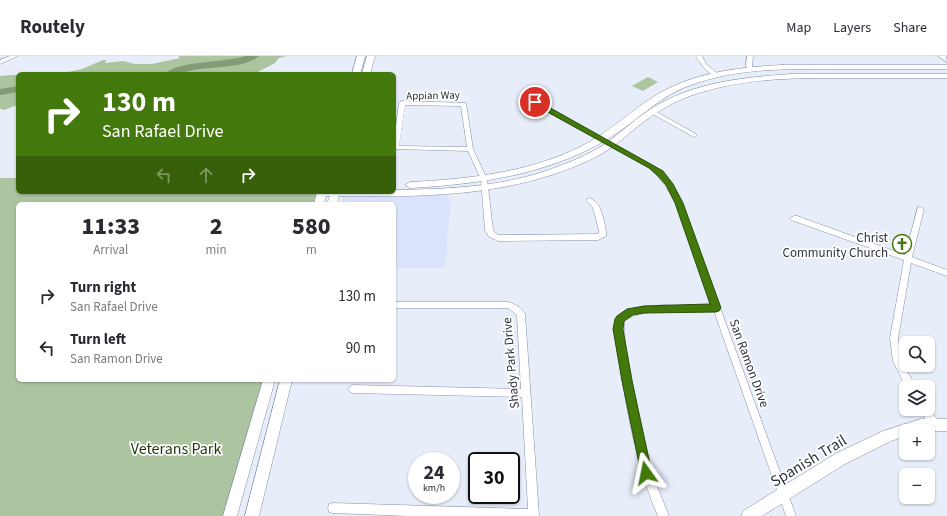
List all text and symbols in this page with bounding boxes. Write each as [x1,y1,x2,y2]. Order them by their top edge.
text: Routely [20,14,85,41]
text: Map [786,18,811,38]
text: Layers [833,18,871,38]
text: Share [893,18,927,38]
text: 130 m [102,82,176,122]
pin [518,85,552,119]
icon: right [36,88,88,140]
street label: Appian Way [406,88,460,103]
icon: arrive [524,91,546,113]
text: San Rafael Drive [102,119,223,144]
icon: left [153,164,175,186]
icon: ahead [195,164,217,186]
icon: right [237,164,259,186]
text: 11:33 [81,209,140,244]
text: 2 [210,209,223,244]
text: 580 [292,209,331,244]
place label: Christ Community Church [783,229,889,262]
church icon: Christ Community Church [891,233,913,255]
text: Arrival [93,241,128,259]
text: min [206,241,227,259]
text: m [306,241,317,259]
text: Turn right [70,277,136,298]
icon: right [36,285,58,307]
text: 130 m [338,286,376,307]
text: San Rafael Drive [70,298,158,316]
street label: Shady Park Drive [498,317,524,409]
street label: San Ramon Drive [725,317,773,410]
text: Turn left [70,329,126,350]
map controls [899,336,935,504]
button: search [899,336,935,372]
icon: left [36,337,58,359]
text: 90 m [346,338,376,359]
text: San Ramon Drive [70,350,163,368]
button: layers [899,380,935,416]
button: + [899,424,935,460]
street label: Spanish Trail [766,429,851,492]
park label: Veterans Park [131,438,221,460]
speed limit sign: 30 [468,452,520,504]
position arrow [625,452,667,494]
text: 24 [423,459,445,487]
button: − [899,468,935,504]
text: km/h [423,481,445,495]

